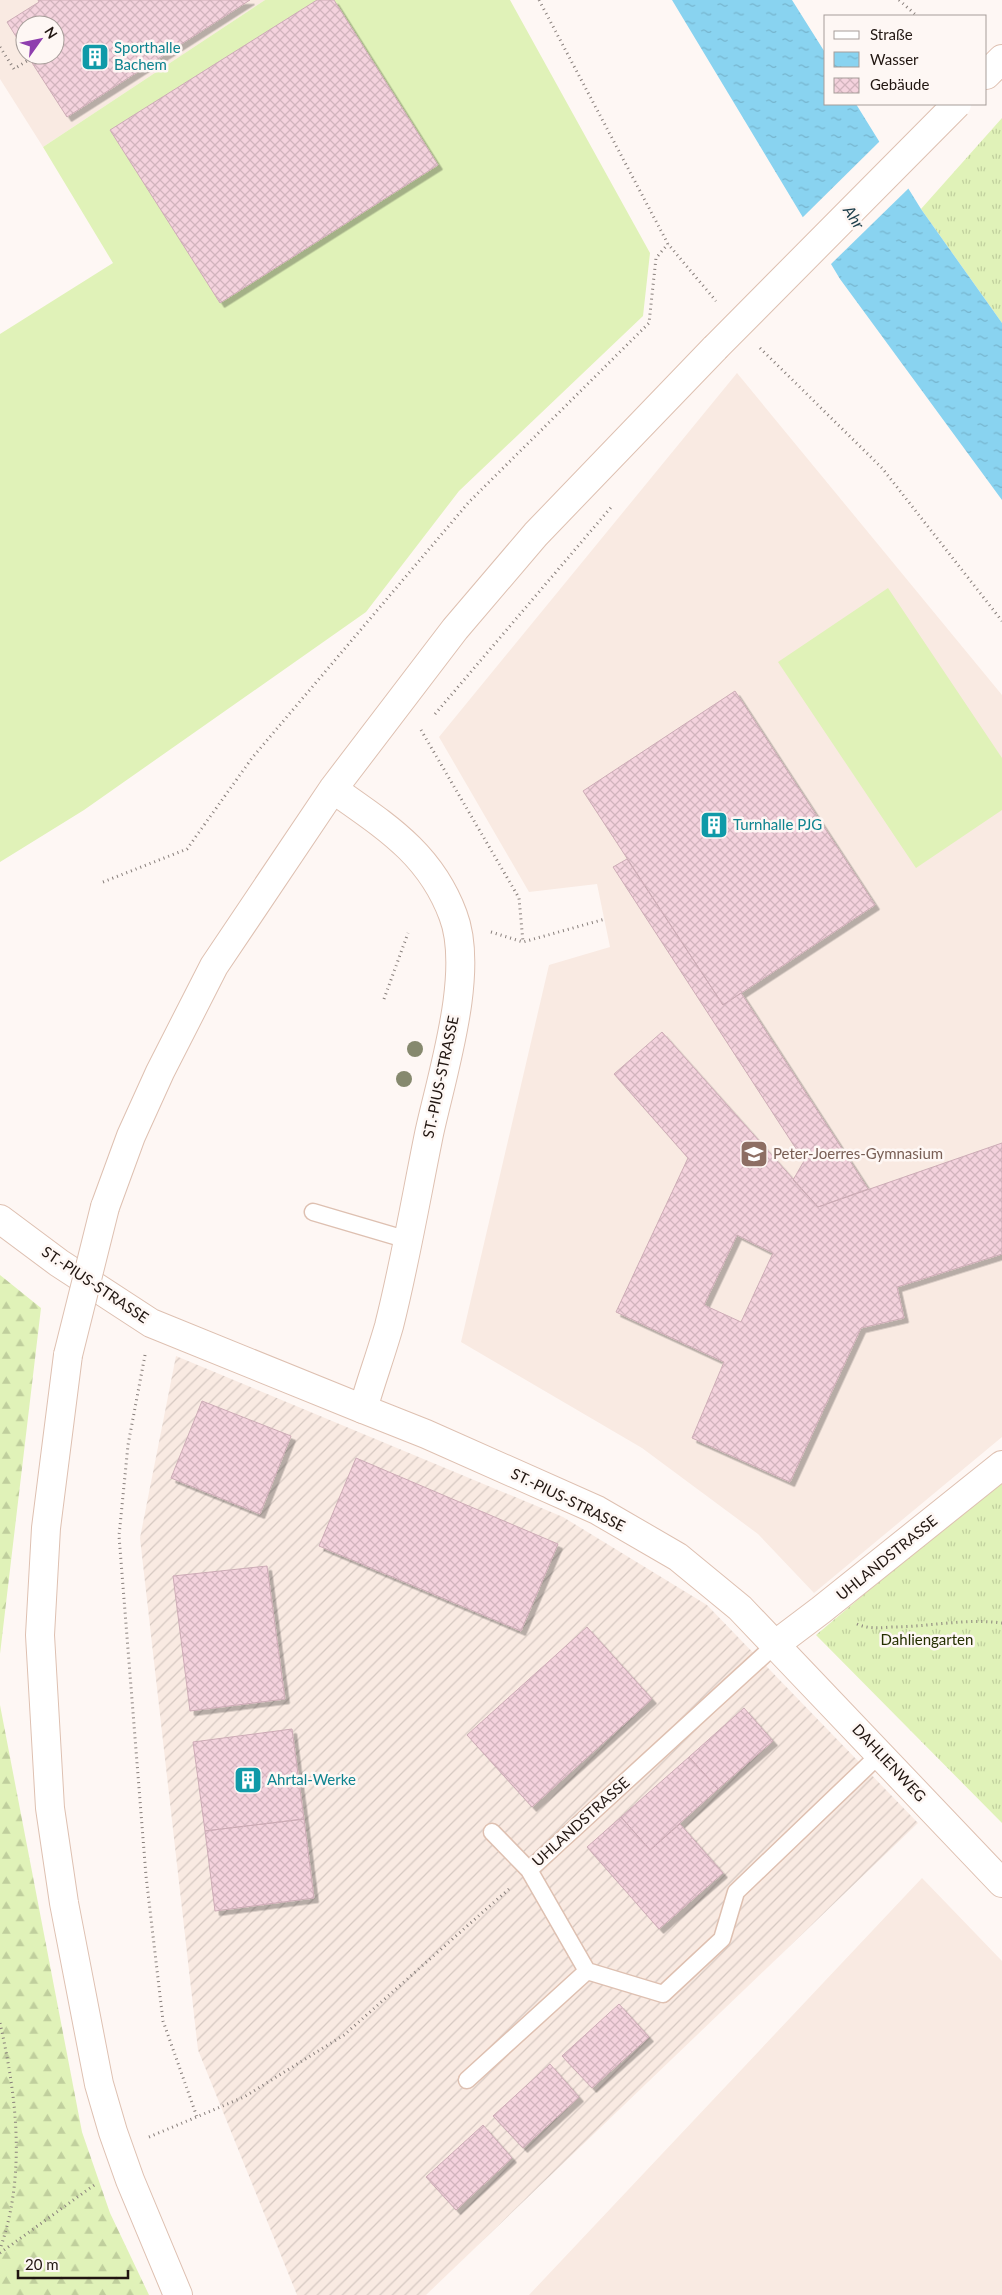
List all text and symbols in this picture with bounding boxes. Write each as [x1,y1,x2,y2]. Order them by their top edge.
north arrow [15,15,65,65]
legend [824,15,987,105]
text: N [41,23,61,42]
text: Straße [870,25,913,43]
place label: Sporthalle Bachem [114,38,181,73]
building icon: Sporthalle Bachem [80,42,110,72]
text: Wasser [870,50,919,68]
text: Gebäude [870,75,929,93]
water label: Ahr [839,201,869,232]
building icon: Turnhalle PJG [699,810,729,840]
place label: Turnhalle PJG [733,815,822,833]
street label: ST.-PIUS-STRASSE [418,1014,462,1140]
school or university icon: Peter-Joerres-Gymnasium [739,1139,769,1169]
place label: Peter-Joerres-Gymnasium [773,1144,943,1162]
street label: ST.-PIUS-STRASSE [39,1242,152,1326]
street label: ST.-PIUS-STRASSE [509,1464,628,1534]
street label: UHLANDSTRASSE [832,1511,940,1603]
park label: Dahliengarten [881,1630,973,1648]
street label: DAHLIENWEG [849,1720,930,1805]
building icon: Ahrtal-Werke [233,1765,263,1795]
place label: Ahrtal-Werke [267,1770,356,1788]
street label: UHLANDSTRASSE [528,1773,633,1870]
scale bar [18,2248,128,2280]
text: 20 m [25,2255,59,2273]

